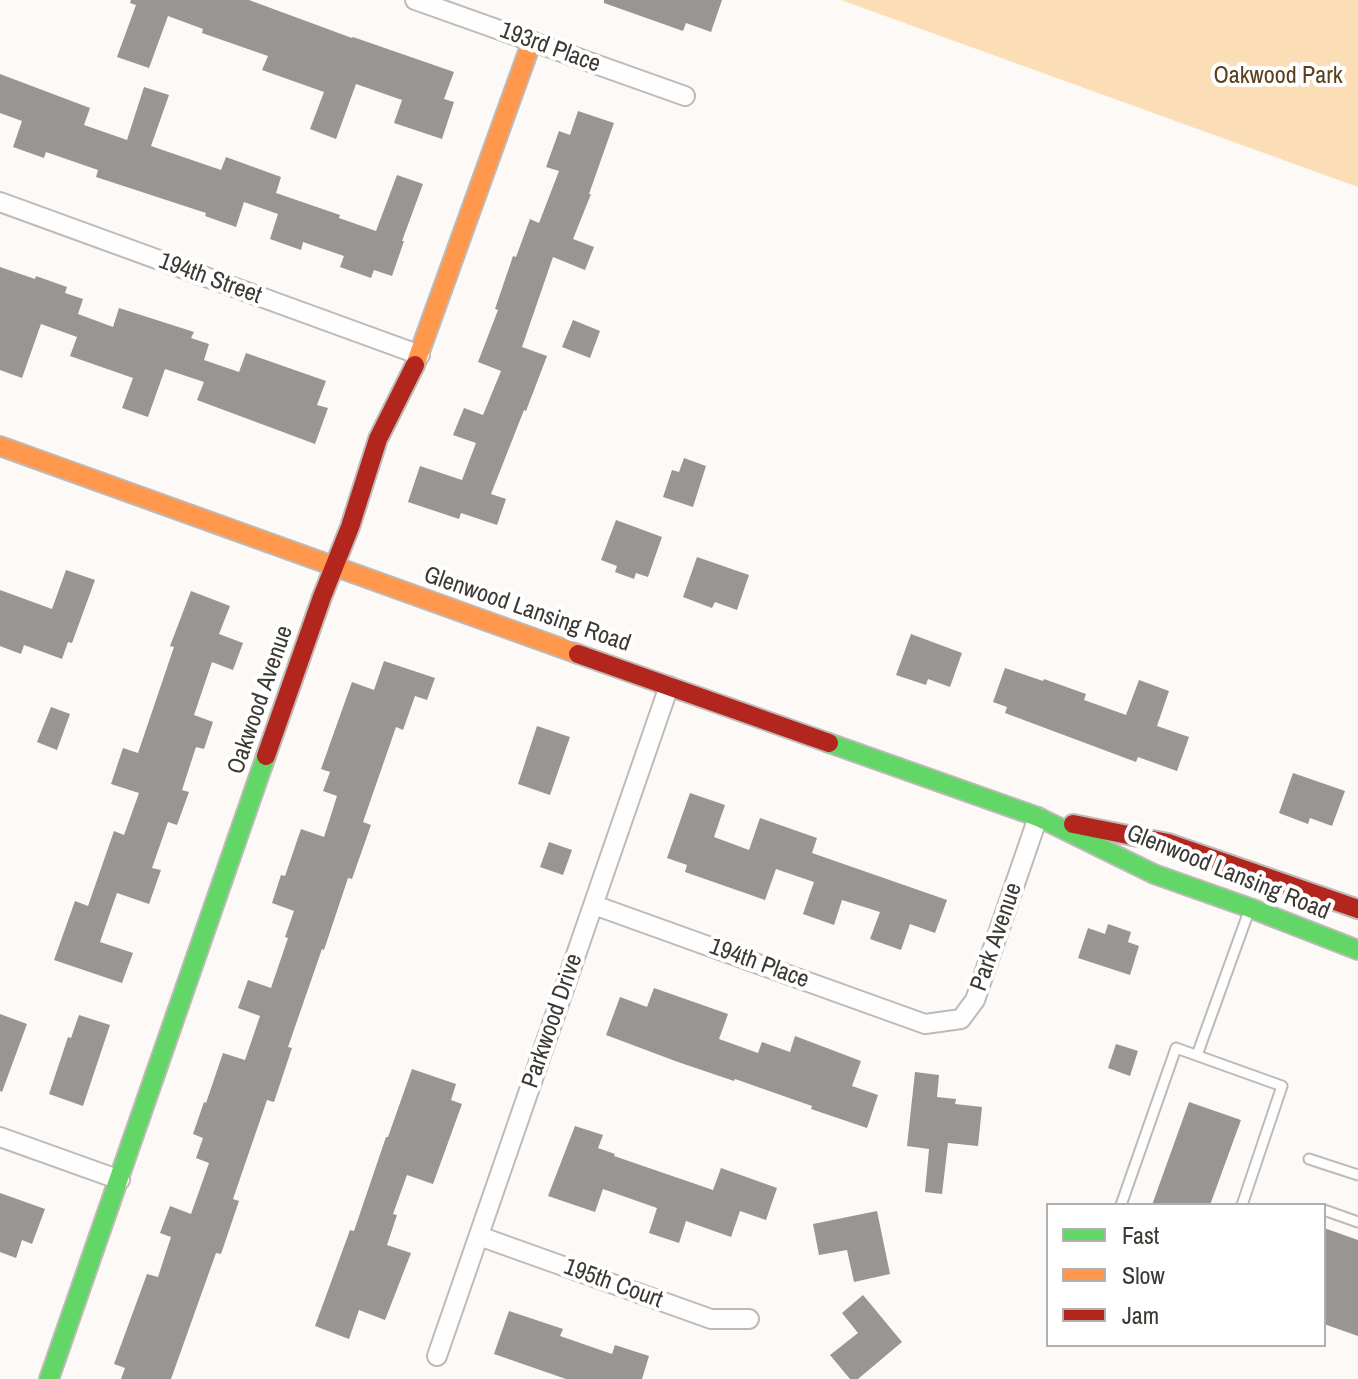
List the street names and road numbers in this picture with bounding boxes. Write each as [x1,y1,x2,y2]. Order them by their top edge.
street label: 193rd Place [496,17,604,79]
street label: 194th Street [155,247,265,311]
street label: Glenwood Lansing Road [420,561,634,659]
street label: Oakwood Avenue [222,622,300,778]
street label: Glenwood Lansing Road [1122,819,1334,927]
street label: Park Avenue [965,879,1029,995]
street label: 194th Place [705,933,813,995]
street label: Parkwood Drive [517,950,589,1092]
street label: 195th Court [560,1253,666,1315]

